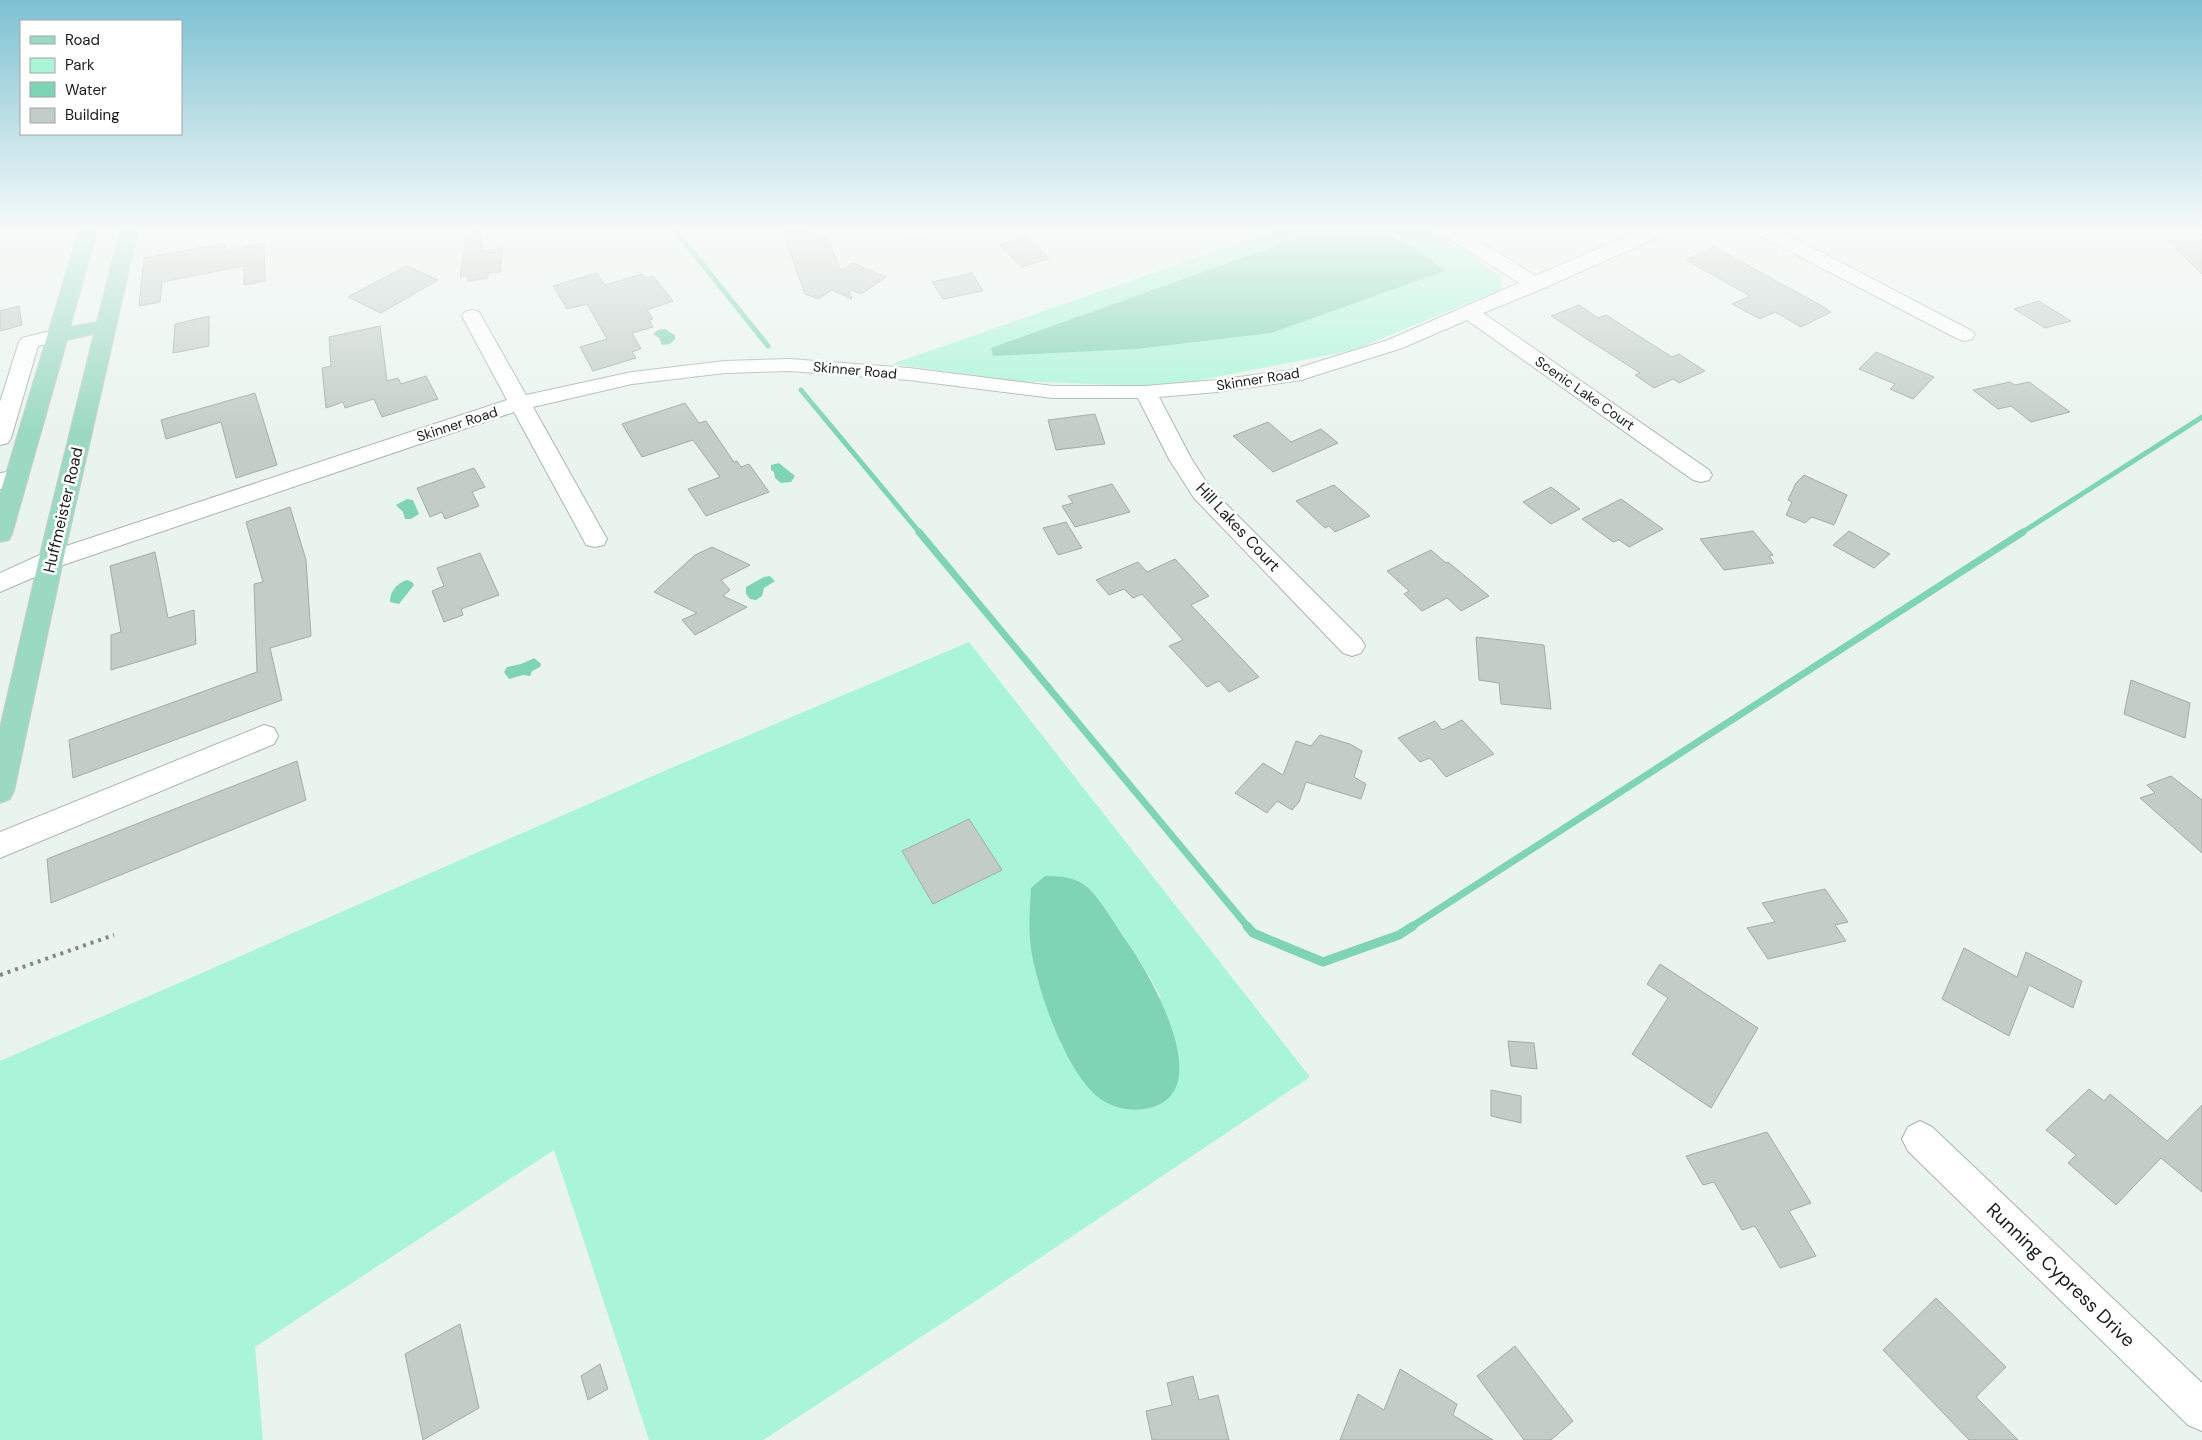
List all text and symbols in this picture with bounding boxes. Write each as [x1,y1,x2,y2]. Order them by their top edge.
legend [20,20,182,135]
text: Road [65,30,100,50]
text: Park [65,55,95,75]
text: Water [65,80,107,100]
text: Building [65,105,120,125]
street label: Scenic Lake Court [1532,352,1638,434]
street label: Skinner Road [812,357,898,383]
street label: Skinner Road [1215,364,1301,394]
street label: Skinner Road [414,402,500,446]
street label: Huffmeister Road [38,445,88,575]
street label: Hill Lakes Court [1191,478,1285,576]
street label: Running Cypress Drive [1981,1197,2141,1353]

